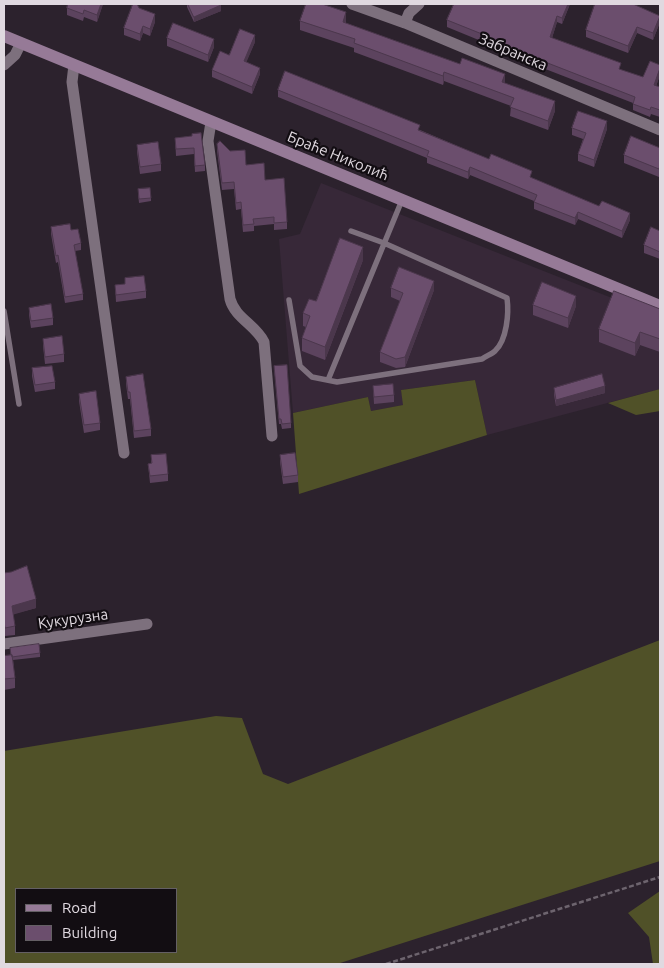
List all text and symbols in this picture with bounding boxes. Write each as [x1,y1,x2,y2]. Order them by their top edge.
street label: Забранска [476,30,550,74]
street label: Браће Николић [285,127,391,185]
street label: Кукурузна [37,605,109,633]
legend [15,888,178,953]
text: Road [62,899,97,916]
text: Building [62,924,117,941]

